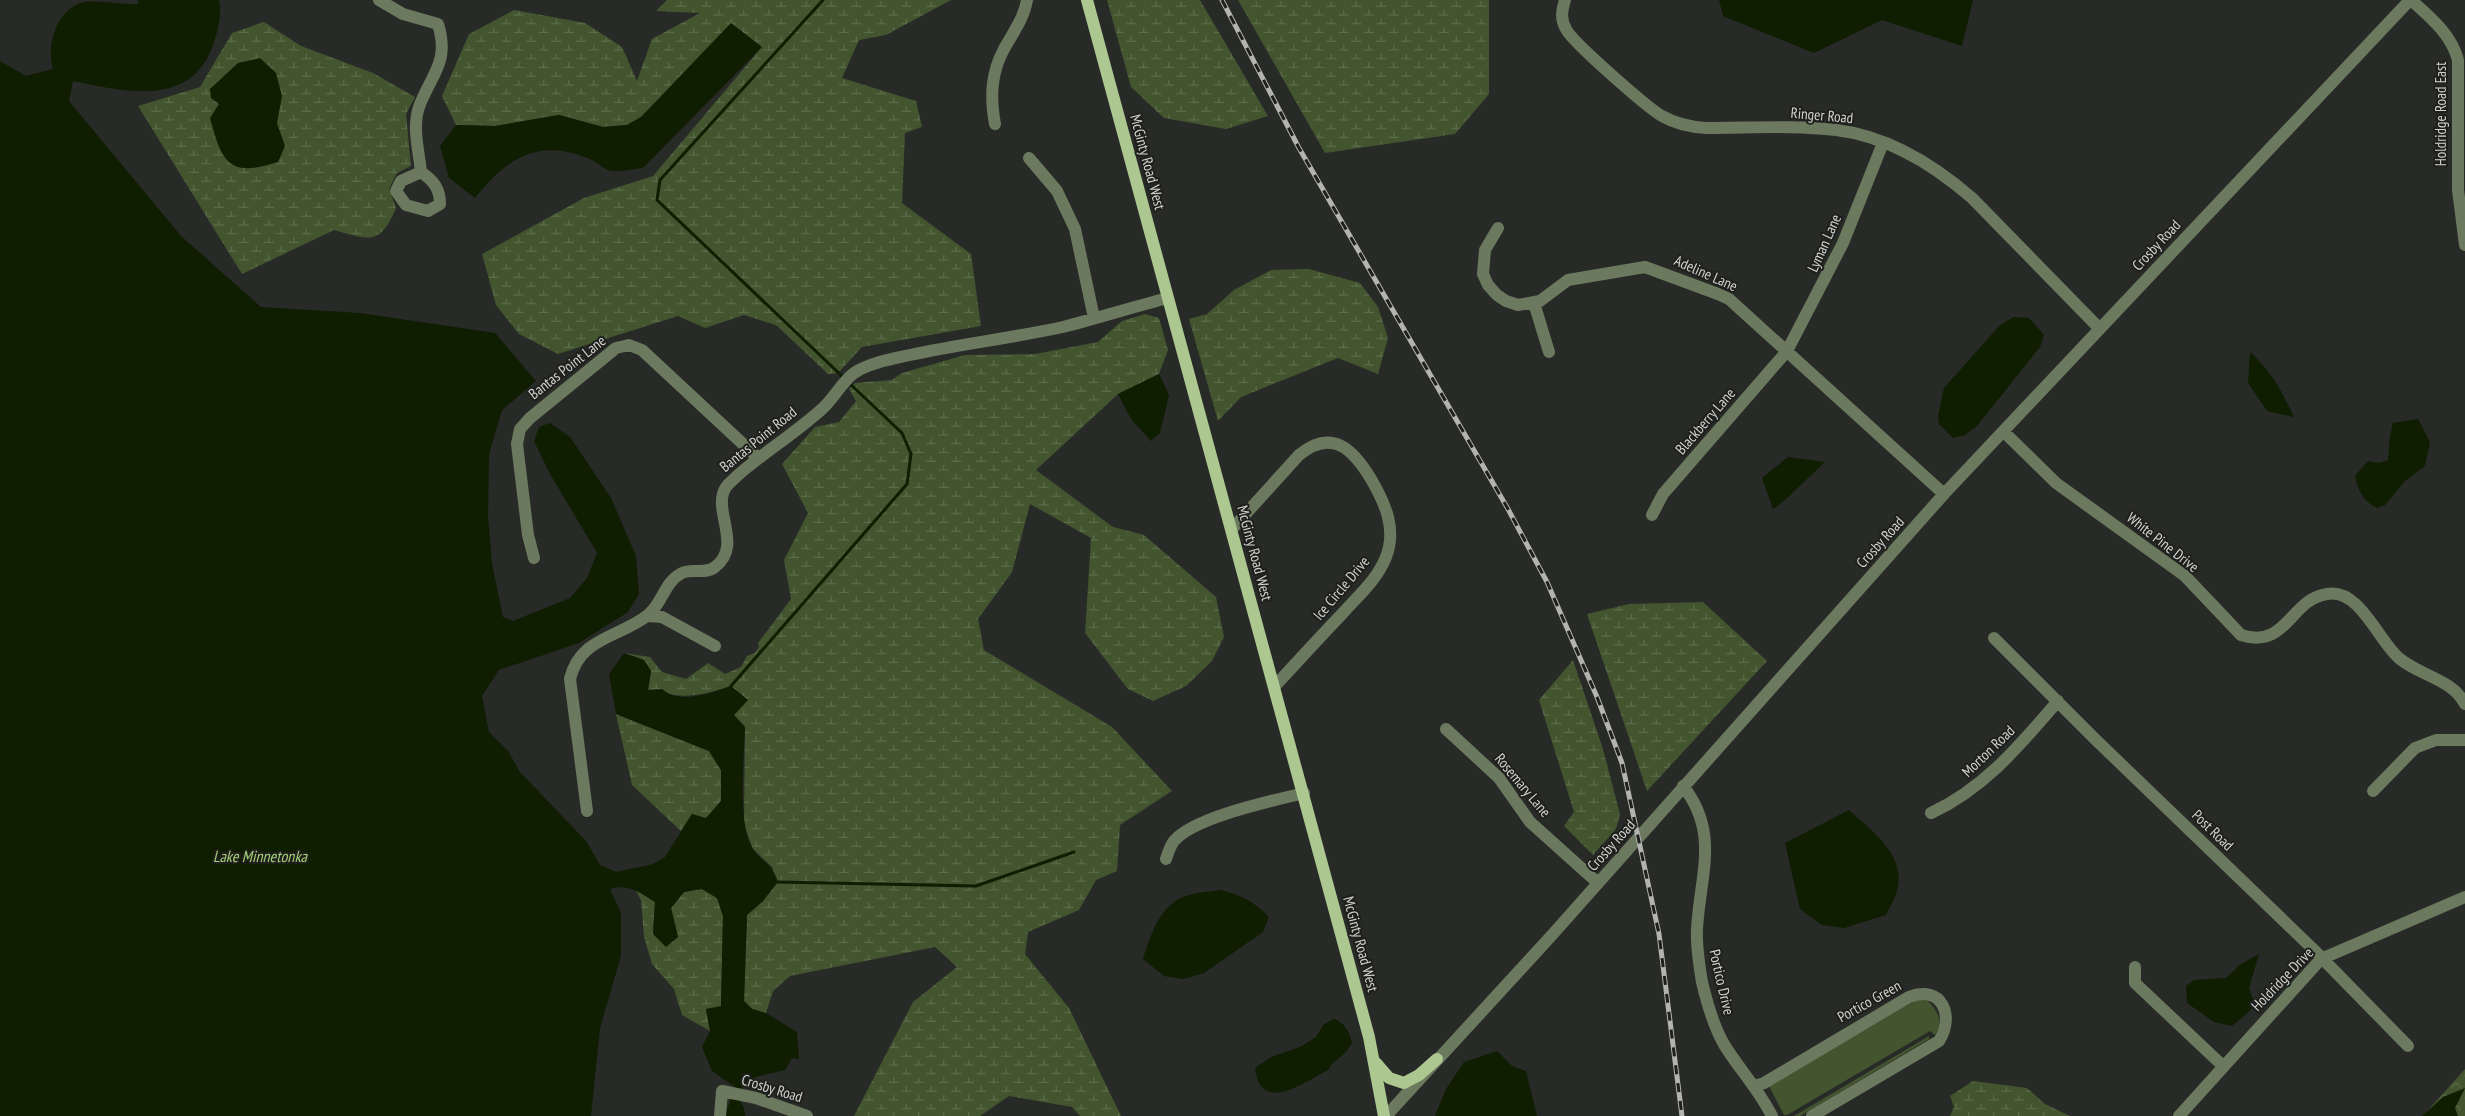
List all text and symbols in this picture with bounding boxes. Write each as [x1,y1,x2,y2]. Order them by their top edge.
street label: Holdridge Road East [2431,62,2450,166]
street label: Ringer Road [1790,103,1854,127]
street label: McGinty Road West [1126,112,1170,212]
street label: Lyman Lane [1803,211,1845,275]
street label: Crosby Road [2128,216,2184,274]
street label: Adeline Lane [1671,251,1741,295]
street label: Bantas Point Lane [525,331,609,403]
street label: Blackberry Lane [1671,384,1739,458]
street label: Bantas Point Road [716,402,800,476]
street label: McGinty Road West [1233,503,1277,603]
street label: White Pine Drive [2123,508,2203,576]
street label: Crosby Road [1852,512,1908,572]
street label: Ice Circle Drive [1309,552,1373,624]
street label: Morton Road [1958,721,2018,781]
street label: Rosemary Lane [1491,749,1555,821]
street label: Post Road [2188,806,2238,854]
street label: Crosby Road [1583,815,1639,875]
water label: Lake Minnetonka [213,846,309,866]
street label: McGinty Road West [1339,894,1383,994]
street label: Holdridge Drive [2247,943,2317,1015]
street label: Portico Drive [1705,947,1739,1017]
street label: Portico Green [1834,976,1904,1026]
street label: Crosby Road [739,1070,805,1106]

